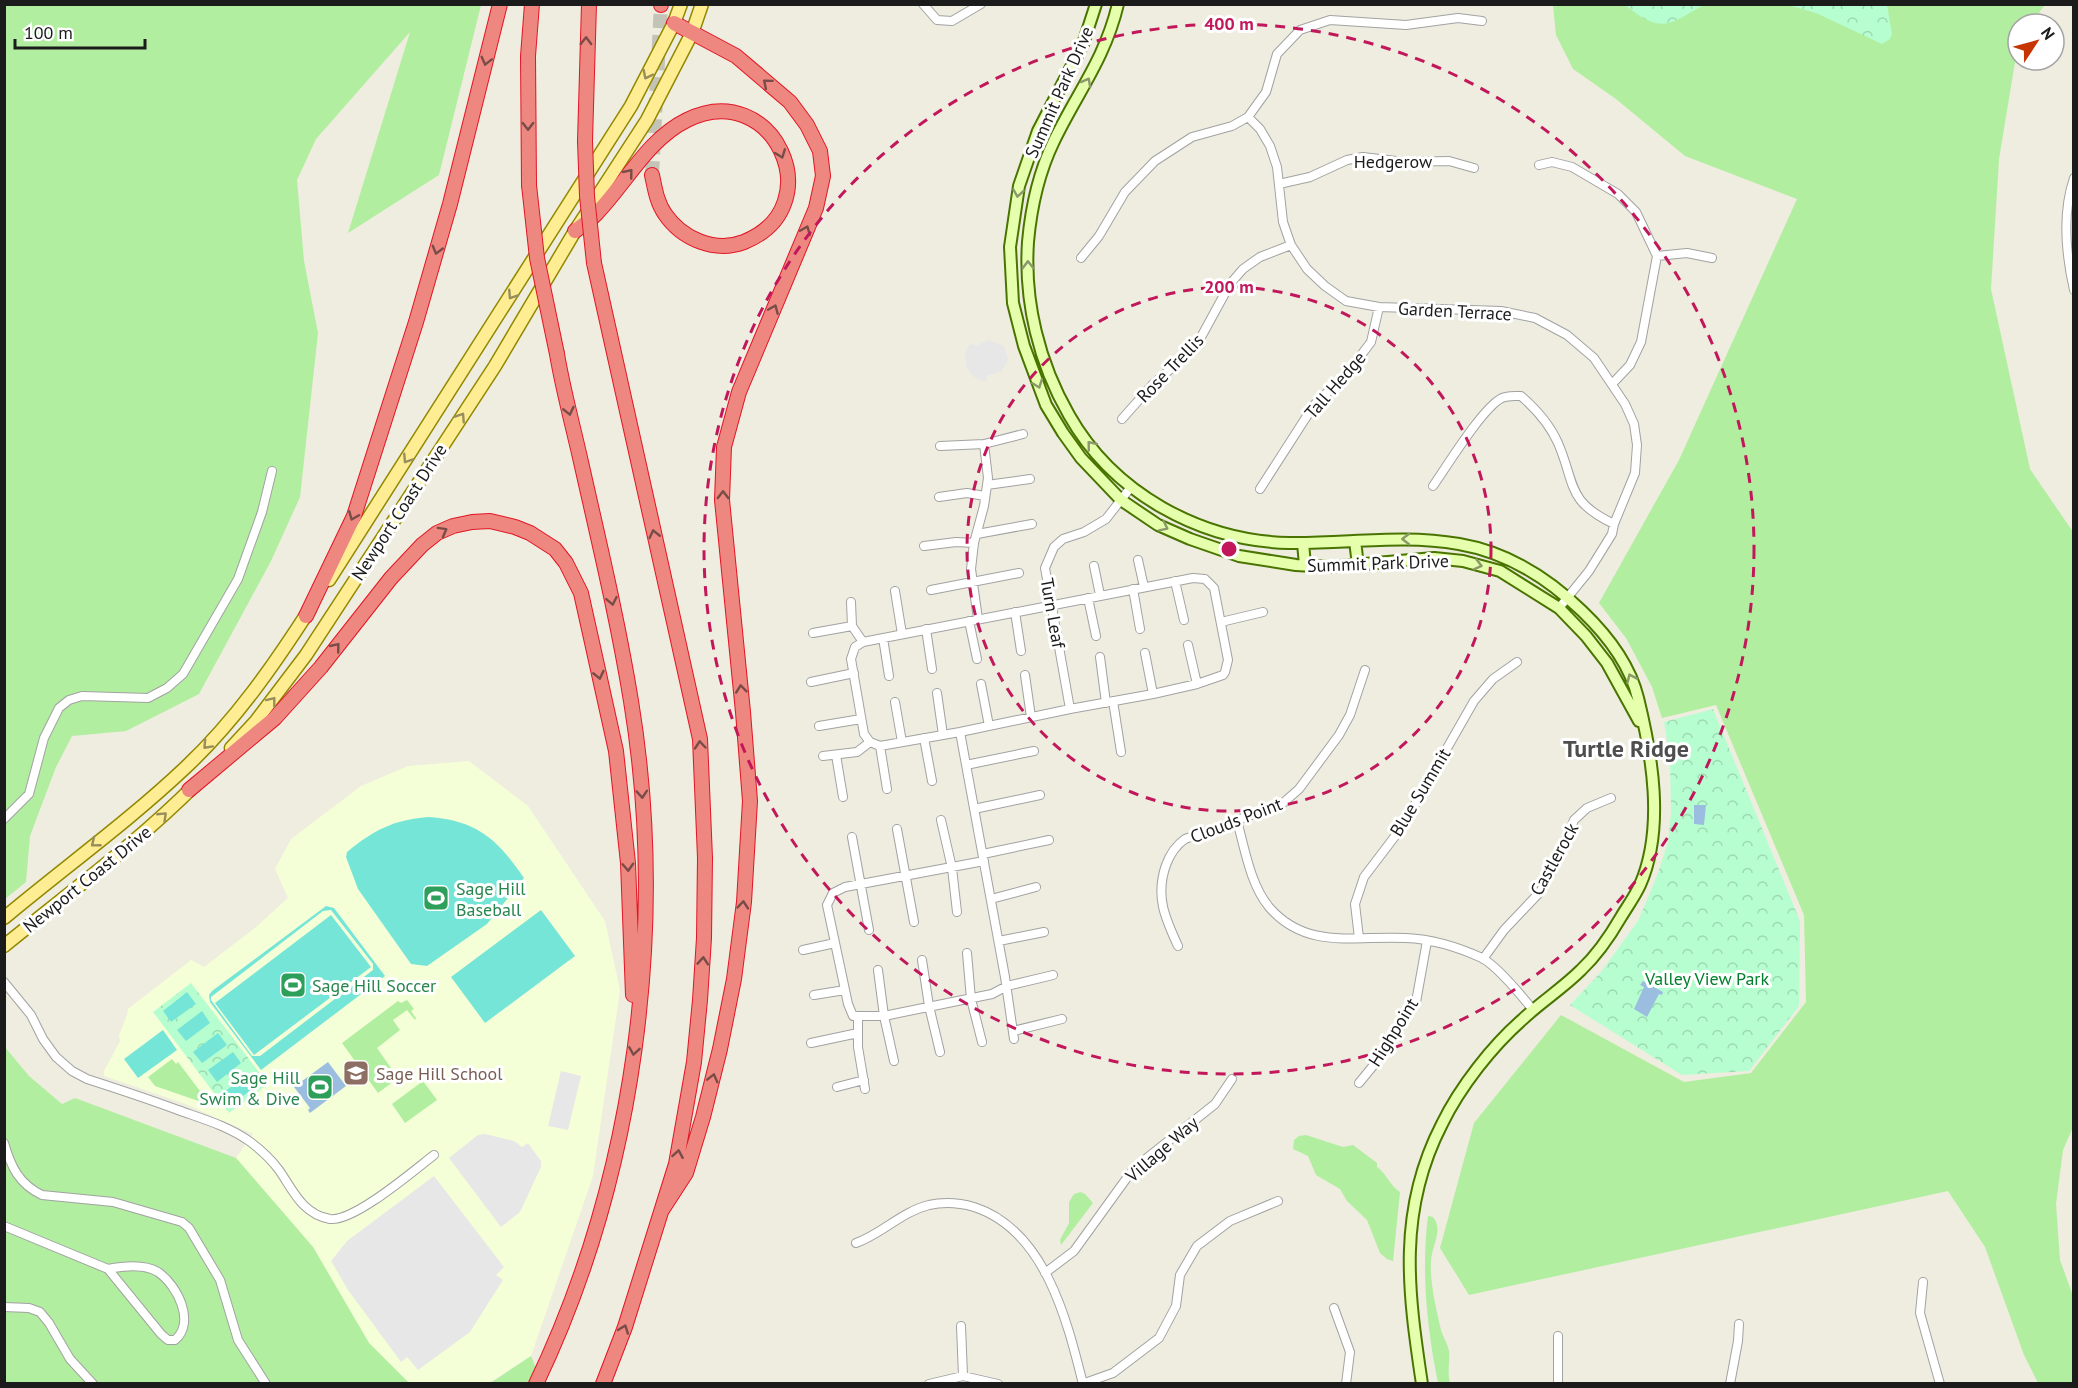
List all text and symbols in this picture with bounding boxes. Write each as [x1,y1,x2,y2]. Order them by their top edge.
scale bar [15,12,146,50]
text: 400 m [1204,12,1254,35]
north arrow [2006,12,2066,72]
text: 100 m [24,21,73,44]
street label: Summit Park Drive [1020,22,1098,162]
text: N [2037,23,2059,43]
one-way arrow [580,36,593,45]
one-way arrow [480,56,493,66]
one-way arrow [643,69,655,80]
one-way arrow [1080,78,1091,88]
one-way arrow [763,79,774,90]
one-way arrow [522,121,535,130]
one-way arrow [774,149,787,159]
street label: Hedgerow [1354,150,1433,173]
one-way arrow [621,169,632,180]
one-way arrow [1012,188,1025,198]
one-way arrow [799,226,811,237]
one-way arrow [432,245,445,255]
one-way arrow [1022,260,1034,269]
text: 200 m [1204,275,1254,298]
one-way arrow [508,288,519,299]
street label: Garden Terrace [1398,297,1512,325]
one-way arrow [767,304,779,315]
street label: Rose Trellis [1132,329,1208,407]
street label: Tall Hedge [1299,346,1371,424]
one-way arrow [1030,378,1043,389]
one-way arrow [562,406,575,416]
one-way arrow [454,412,465,423]
street label: Newport Coast Drive [346,439,452,585]
one-way arrow [1087,441,1098,452]
one-way arrow [402,453,414,463]
one-way arrow [717,491,729,500]
one-way arrow [348,510,360,521]
one-way arrow [1158,519,1169,531]
one-way arrow [436,527,447,538]
one-way arrow [649,529,662,539]
one-way arrow [1401,533,1410,545]
centre of rings [1219,539,1239,559]
street label: Summit Park Drive [1307,549,1449,577]
one-way arrow [1473,557,1483,570]
street label: Turn Leaf [1036,576,1071,651]
one-way arrow [605,596,618,606]
one-way arrow [328,643,339,654]
one-way arrow [592,670,605,680]
one-way arrow [1626,673,1638,684]
one-way arrow [735,685,748,694]
one-way arrow [264,697,275,708]
district label: Turtle Ridge [1563,733,1689,764]
one-way arrow [203,738,214,749]
one-way arrow [694,740,707,749]
street label: Blue Summit [1385,744,1455,840]
one-way arrow [636,789,649,798]
street label: Clouds Point [1187,792,1285,848]
one-way arrow [156,812,167,823]
street label: Castlerock [1525,818,1584,899]
street label: Newport Coast Drive [18,820,156,938]
one-way arrow [91,836,102,847]
one-way arrow [622,863,635,872]
place label: Sage Hill Baseball [456,877,526,921]
sports icon: Sage Hill Baseball [421,883,451,913]
one-way arrow [736,900,749,909]
one-way arrow [696,956,709,965]
park label: Valley View Park [1644,967,1769,990]
sports icon: Sage Hill Soccer [278,970,308,1000]
place label: Sage Hill Soccer [312,974,436,997]
street label: Highpoint [1363,993,1423,1071]
one-way arrow [628,1046,640,1056]
school or university icon: Sage Hill School [341,1058,371,1088]
place label: Sage Hill School [376,1062,503,1085]
place label: Sage Hill Swim & Dive [199,1066,301,1110]
sports icon: Sage Hill Swim & Dive [305,1072,335,1102]
one-way arrow [705,1074,718,1084]
street label: Village Way [1120,1111,1204,1188]
one-way arrow [671,1149,683,1158]
one-way arrow [617,1324,630,1335]

